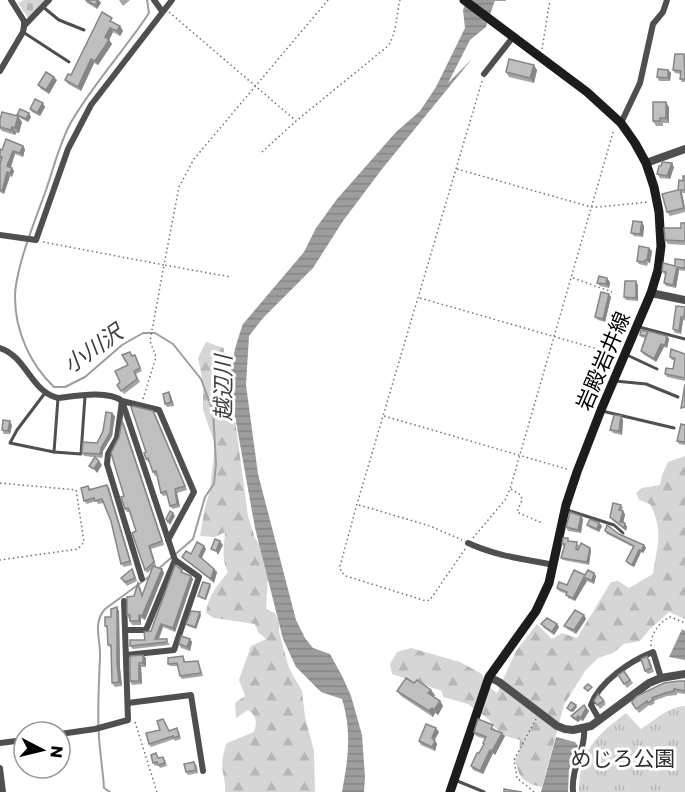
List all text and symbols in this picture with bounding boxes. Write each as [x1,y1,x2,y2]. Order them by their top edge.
street label: 岩殿岩井線 [569,307,637,415]
water label: 小川沢 [57,316,131,381]
water label: 越辺川 [208,353,239,421]
north arrow [12,720,72,780]
text: N [44,744,69,759]
park label: めじろ公園 [571,744,676,773]

